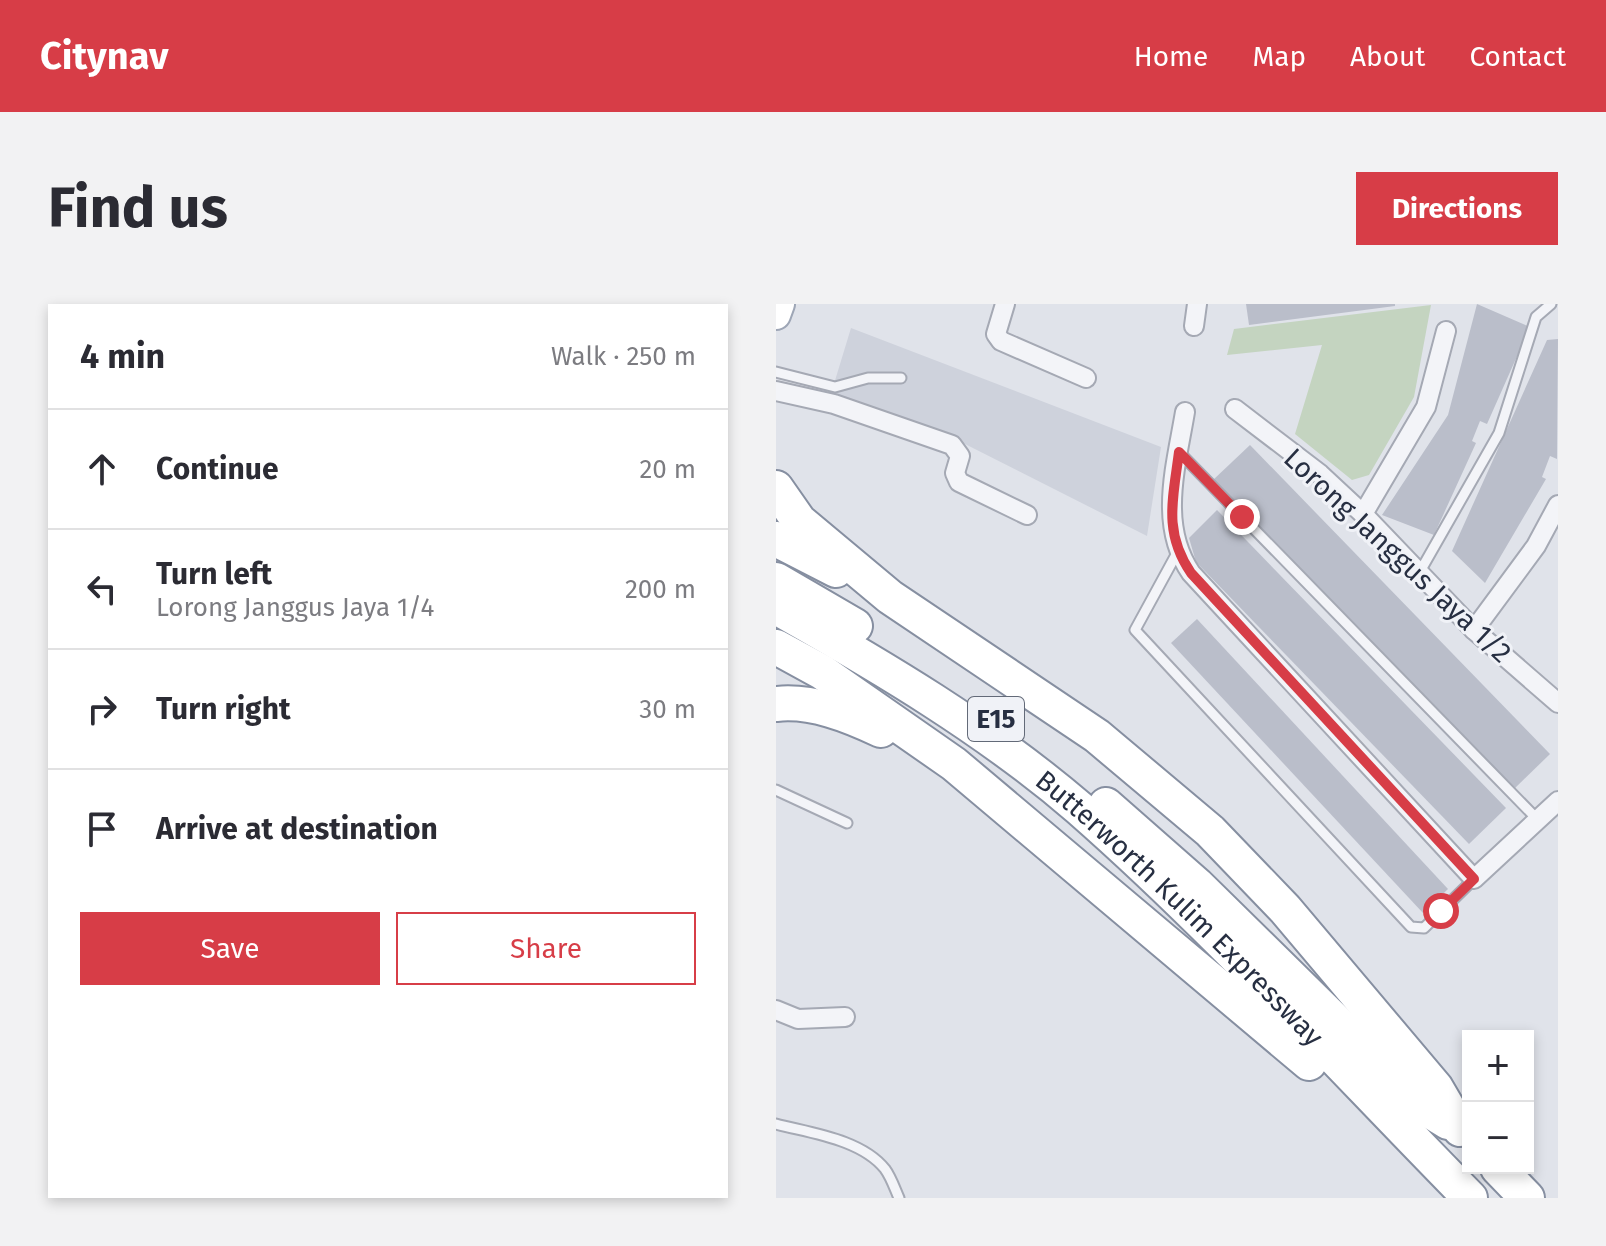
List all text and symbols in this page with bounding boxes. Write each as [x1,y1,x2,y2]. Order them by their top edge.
text: Citynav [40,33,168,79]
text: Home [1134,40,1208,73]
text: Map [1252,40,1306,73]
text: About [1350,40,1425,73]
text: Contact [1469,40,1566,73]
button: Directions [1356,172,1558,245]
text: Find us [48,175,228,242]
text: 4 min [80,336,165,377]
text: Walk · 250 m [551,341,696,372]
street label: Lorong Janggus Jaya 1/2 [1277,441,1518,669]
icon: ahead [80,447,124,491]
text: Continue [156,451,279,487]
text: 20 m [639,454,696,485]
route end [1224,499,1260,535]
text: Turn left [156,556,272,592]
icon: left [80,567,124,611]
text: 200 m [625,574,696,605]
text: Lorong Janggus Jaya 1/4 [156,592,434,623]
icon: right [80,687,124,731]
text: Turn right [156,691,291,727]
text: 30 m [639,694,696,725]
road number: E15 [968,697,1024,741]
street label: Butterworth Kulim Expressway [1029,763,1330,1053]
icon: arrive [80,807,124,851]
text: Arrive at destination [156,811,438,847]
route start [1423,893,1459,929]
button: Save [80,912,380,985]
button: Share [396,912,696,985]
map controls [1462,1030,1534,1174]
button: + [1462,1030,1534,1102]
button: − [1462,1102,1534,1174]

